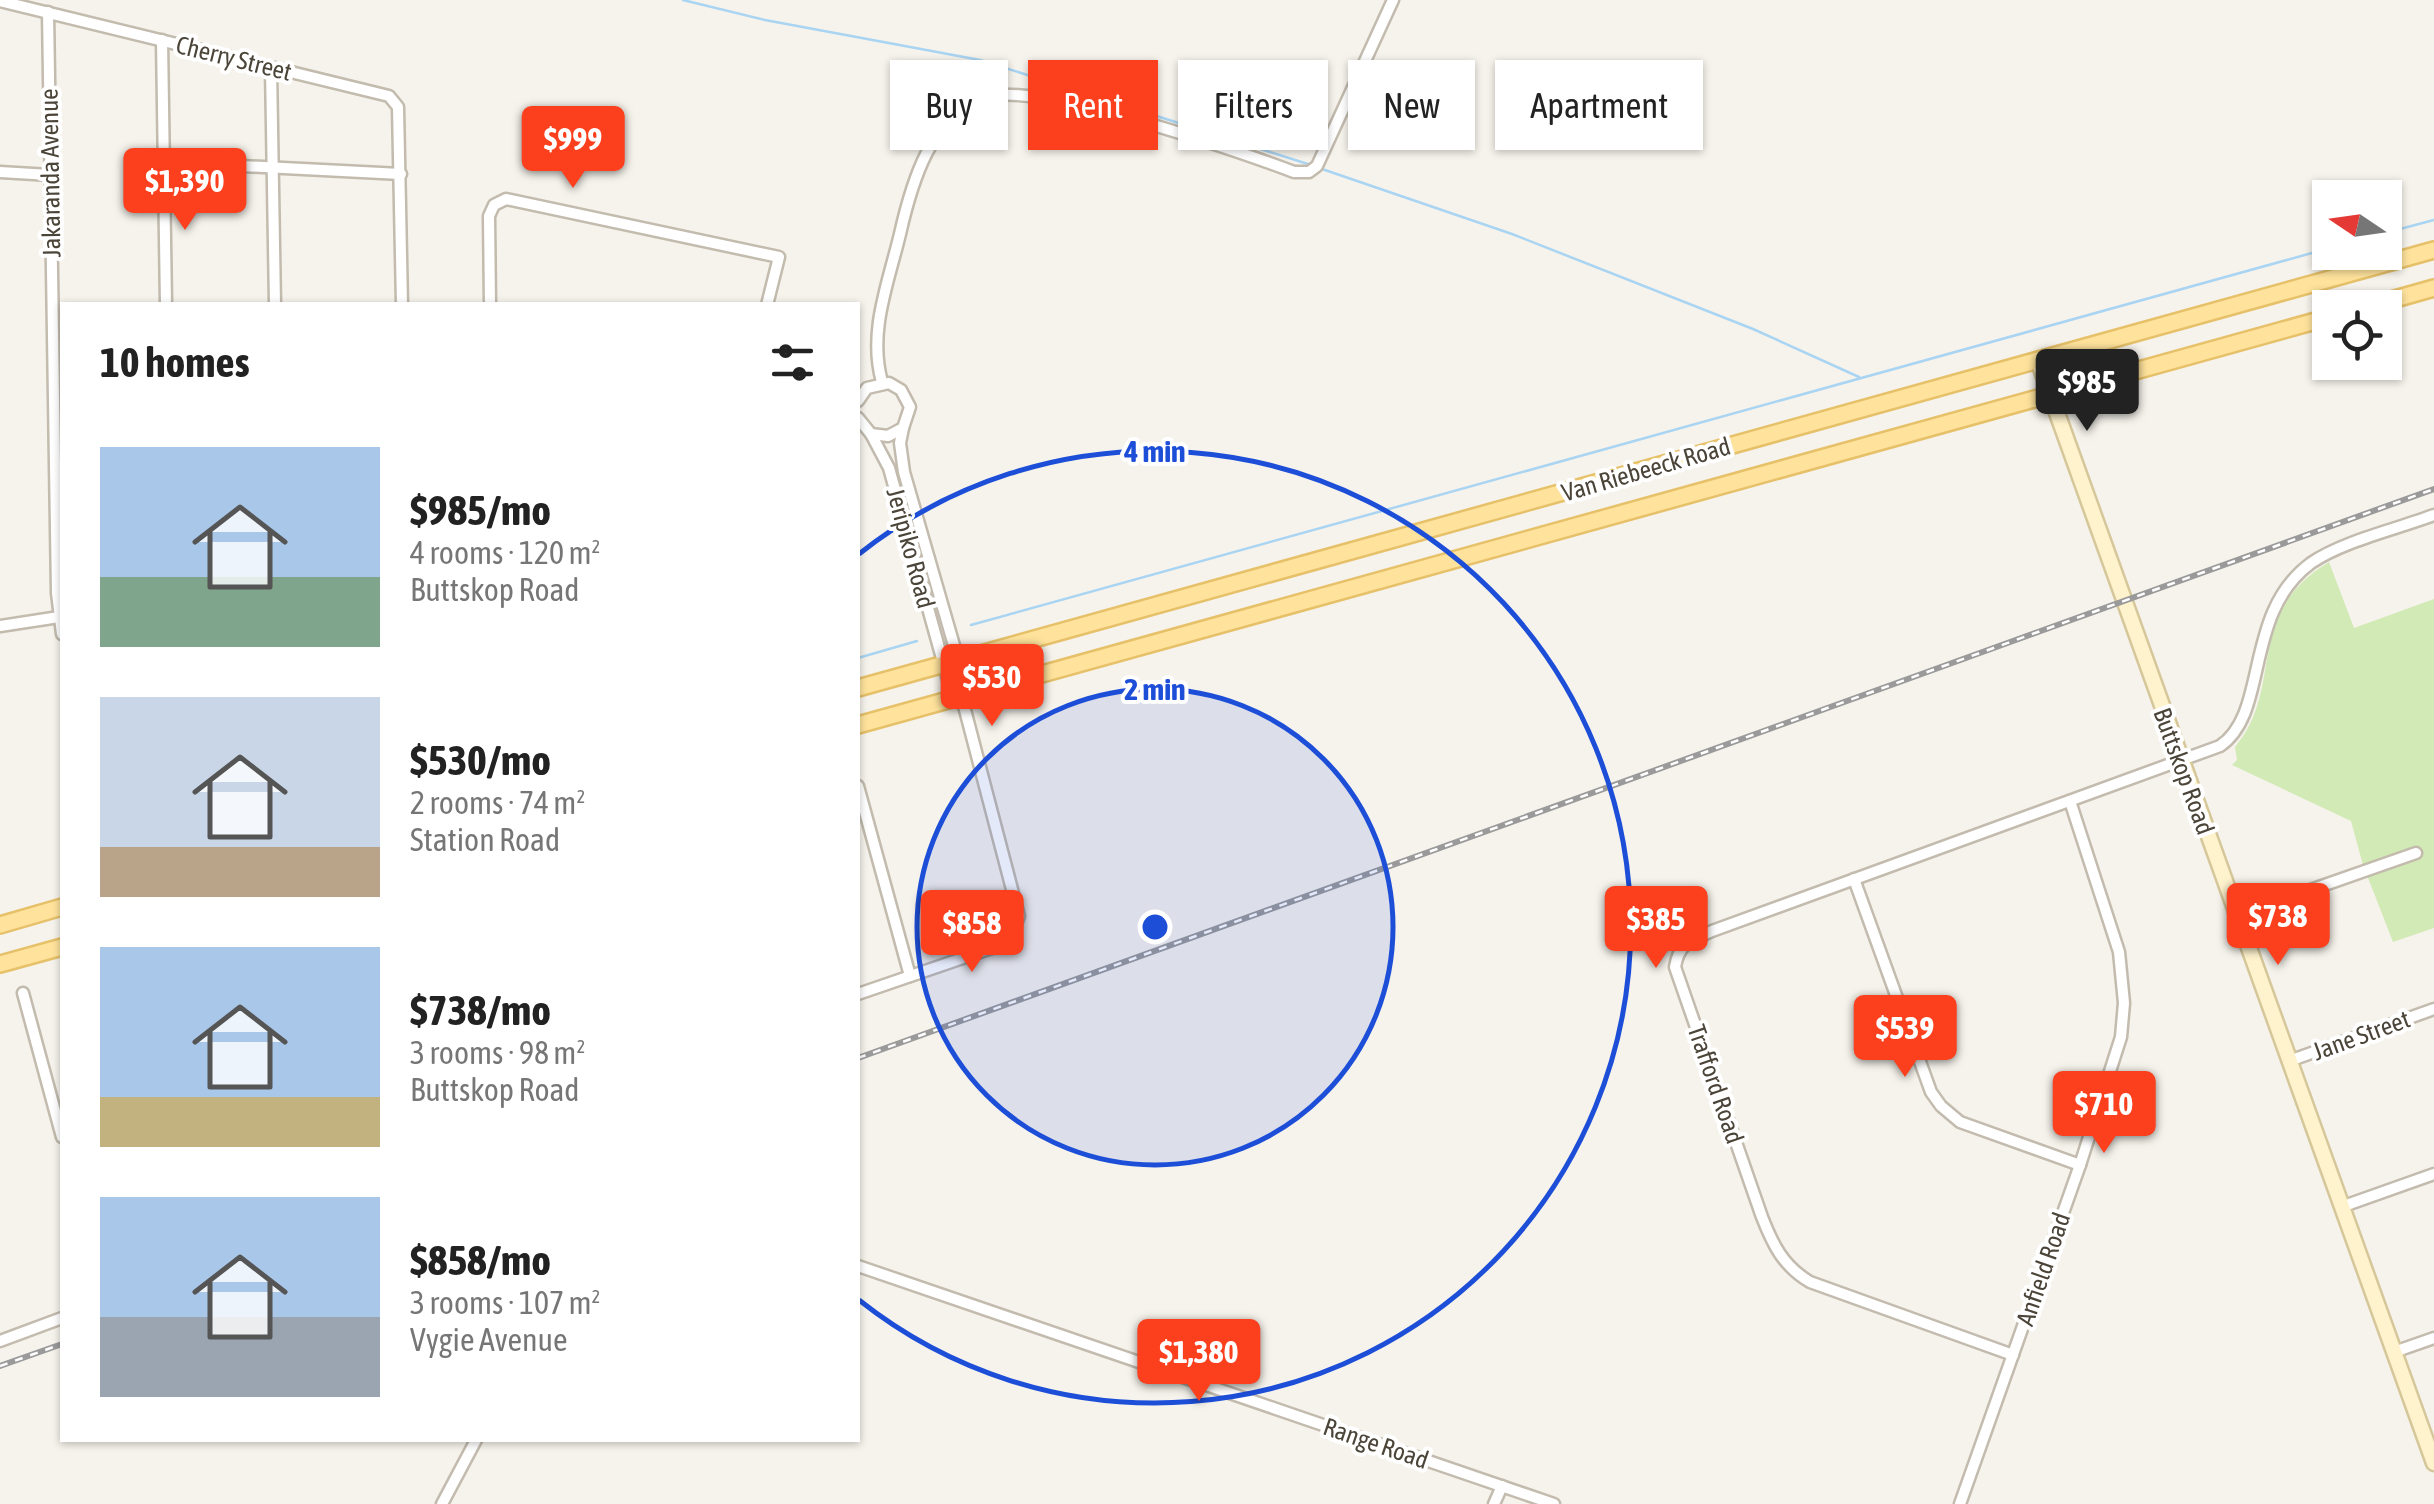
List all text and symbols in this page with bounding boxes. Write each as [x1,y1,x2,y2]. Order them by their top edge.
street label: Cherry Street [173,30,295,86]
chip: Buy [890,60,1008,150]
chip: Rent [1028,60,1158,150]
chip: Filters [1178,60,1328,150]
chip: New [1348,60,1475,150]
chip: Apartment [1495,60,1703,150]
street label: Jakaranda Avenue [35,88,65,258]
pin: $999 [514,106,632,191]
text: $999 [544,120,602,157]
pin: $1,390 [104,148,266,233]
text: $1,390 [145,162,225,199]
north arrow [2312,180,2402,270]
map controls [2312,180,2402,380]
button: locate [2312,290,2402,380]
icon: filters [765,335,820,390]
text: 10 homes [100,338,249,386]
pin: $985 [2028,349,2146,434]
text: $985 [2058,363,2116,400]
street label: Van Riebeeck Road [1559,432,1733,506]
text: 4 min [1123,434,1186,468]
street label: Jeripiko Road [881,485,941,611]
text: $985/mo [410,486,551,534]
icon: home [180,487,300,607]
text: 4 rooms · 120 m² [410,534,600,571]
text: Buttskop Road [410,571,579,608]
pin: $530 [933,644,1051,729]
text: $530 [963,658,1021,695]
text: 2 min [1124,672,1186,706]
street label: Buttskop Road [2148,704,2220,838]
text: $530/mo [410,736,551,784]
icon: home [180,737,300,857]
text: 2 rooms · 74 m² [410,784,585,821]
text: Station Road [410,821,560,858]
pin: $738 [2219,883,2337,968]
pin: $385 [1597,886,1715,971]
pin: $858 [913,890,1031,975]
text: $738 [2249,897,2307,934]
text: $385 [1627,900,1685,937]
text: $858 [943,904,1001,941]
centre of rings [1137,909,1173,945]
text: $738/mo [410,986,551,1034]
icon: home [180,987,300,1107]
pin: $539 [1846,995,1964,1080]
street label: Jane Street [2309,1005,2413,1065]
text: $539 [1876,1009,1934,1046]
street label: Trafford Road [1683,1021,1749,1147]
text: 3 rooms · 98 m² [410,1034,585,1071]
text: Buttskop Road [410,1071,579,1108]
pin: $710 [2045,1071,2163,1156]
text: $710 [2075,1085,2133,1122]
street label: Anfield Road [2011,1209,2075,1329]
text: $858/mo [410,1236,551,1284]
icon: home [180,1237,300,1357]
text: 3 rooms · 107 m² [410,1284,600,1321]
pin: $1,380 [1118,1319,1280,1404]
text: Vygie Avenue [410,1321,567,1358]
text: $1,380 [1159,1333,1239,1370]
street label: Range Road [1320,1412,1432,1474]

